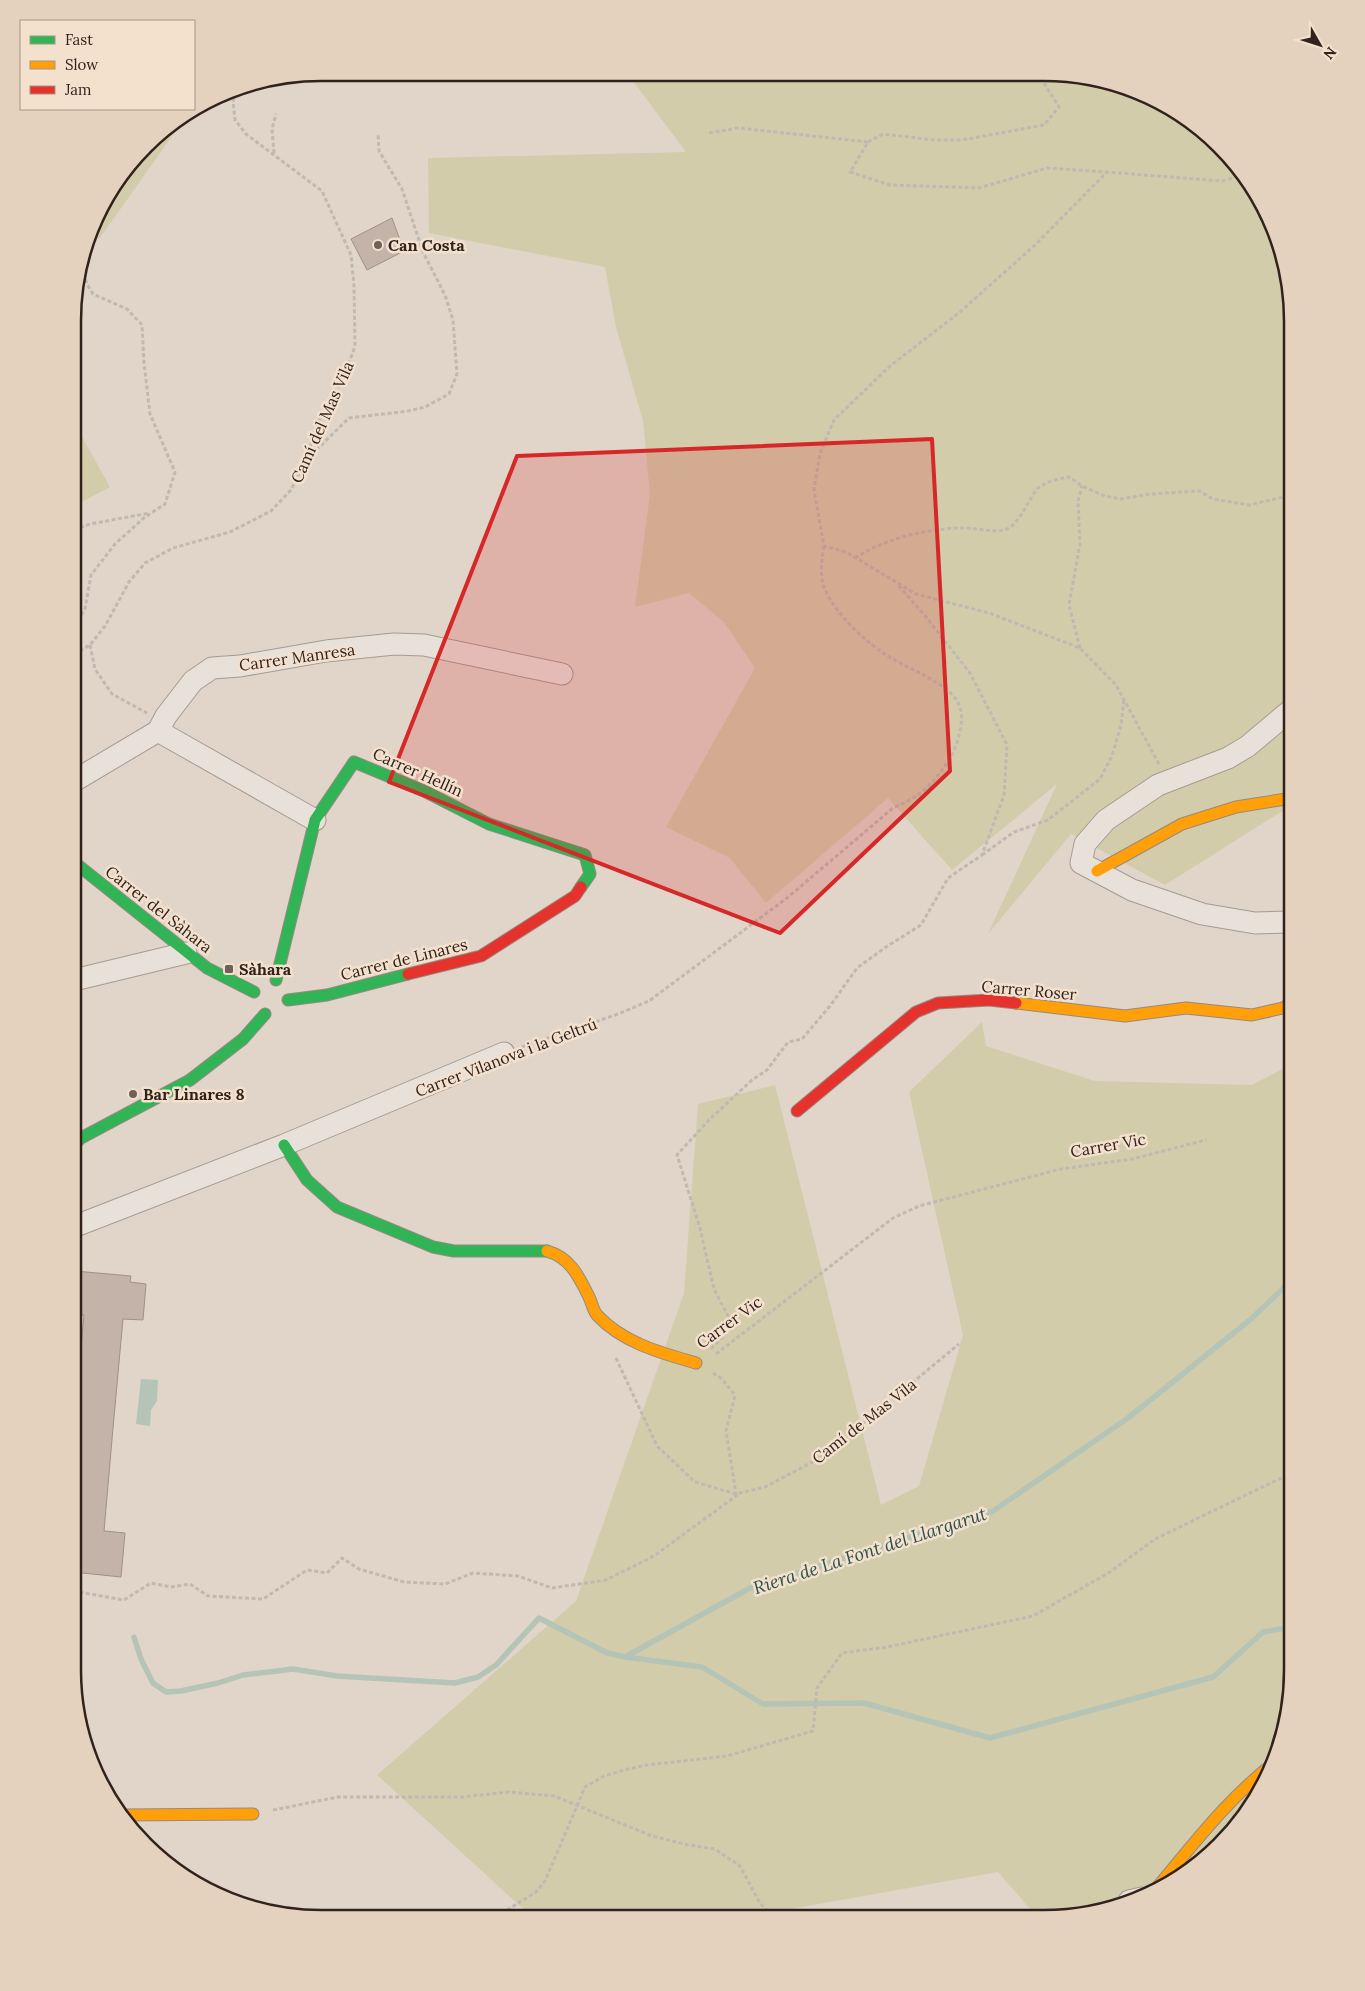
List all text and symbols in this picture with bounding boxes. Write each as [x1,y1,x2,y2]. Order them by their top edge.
legend [20,20,195,110]
north arrow [1295,20,1345,70]
text: Fast [65,30,93,49]
text: N [1320,43,1341,63]
text: Slow [65,55,98,74]
text: Jam [64,80,92,99]
place label: Can Costa [388,235,465,255]
marker: Can Costa [372,239,384,251]
street label: Camí del Mas Vila [286,358,358,486]
street label: Carrer Manresa [238,639,356,675]
street label: Carrer Hellín [370,743,466,801]
street label: Carrer del Sàhara [102,861,216,957]
street label: Carrer de Linares [338,934,470,984]
place label: Sàhara [239,959,292,979]
marker: Sàhara [223,963,235,975]
street label: Carrer Roser [981,976,1077,1004]
street label: Carrer Vilanova i la Geltrú [412,1013,600,1101]
place label: Bar Linares 8 [143,1084,245,1104]
marker: Bar Linares 8 [127,1088,139,1100]
street label: Carrer Vic [1069,1129,1147,1161]
street label: Carrer Vic [692,1292,766,1352]
street label: Camí de Mas Vila [808,1374,920,1468]
water label: Riera de La Font del Llargarut [750,1502,990,1599]

